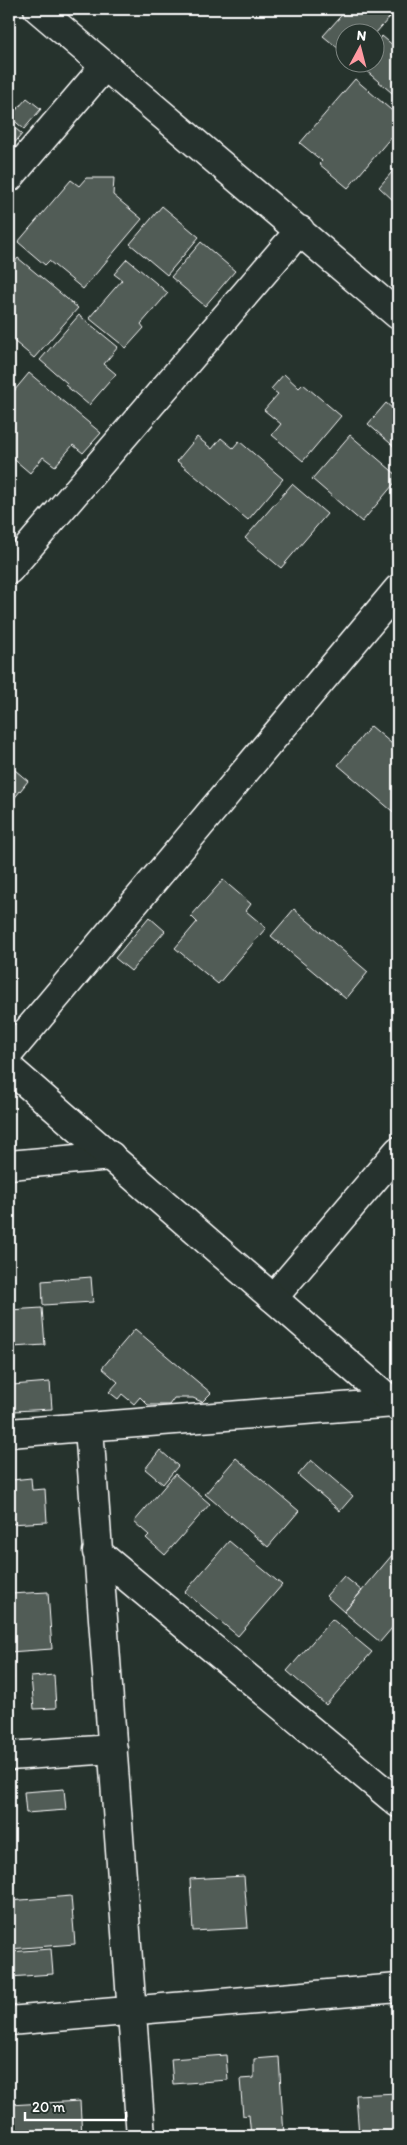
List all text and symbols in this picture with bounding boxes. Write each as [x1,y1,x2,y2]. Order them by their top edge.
north arrow [334,22,384,72]
text: N [356,27,367,45]
scale bar [25,2090,126,2122]
text: 20 m [32,2098,66,2116]

